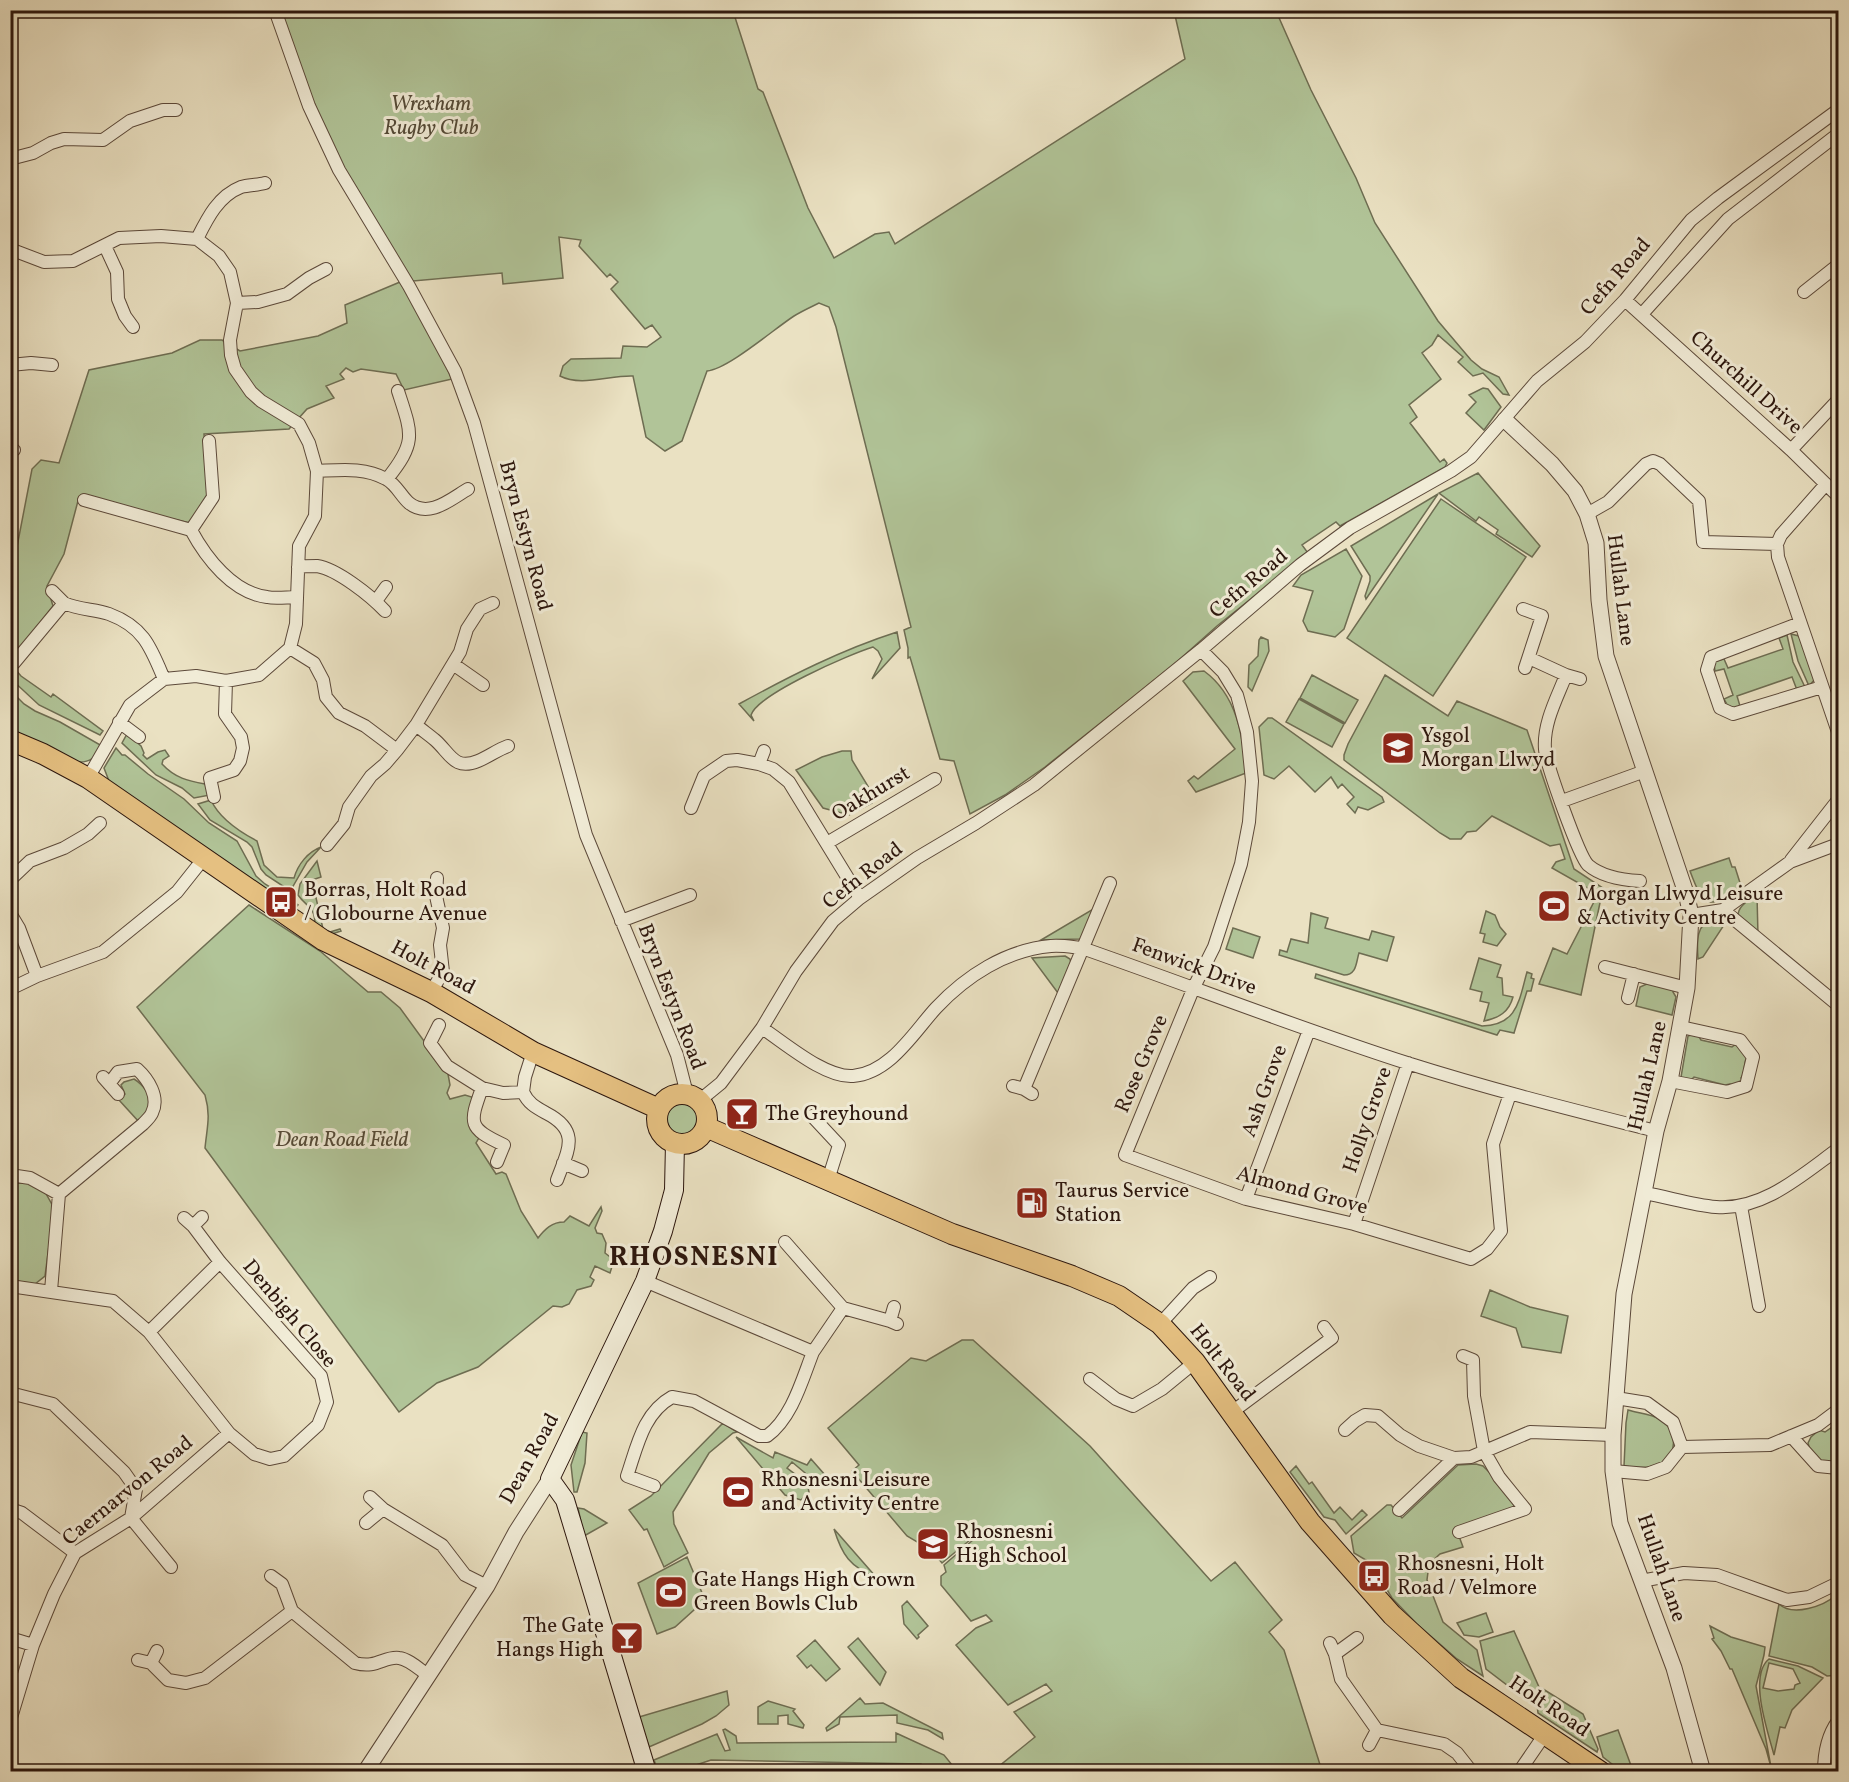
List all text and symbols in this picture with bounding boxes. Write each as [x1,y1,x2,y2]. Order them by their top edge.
park label: Wrexham Rugby Club [384,90,478,143]
street label: Cefn Road [1574,232,1658,322]
street label: Churchill Drive [1683,325,1809,442]
street label: Bryn Estyn Road [491,458,559,614]
street label: Hullah Lane [1599,533,1641,647]
street label: Cefn Road [1203,542,1295,626]
place label: Ysgol Morgan Llwyd [1421,722,1555,775]
school or university icon: Ysgol Morgan Llwyd [1380,730,1416,766]
street label: Oakhurst [826,759,916,829]
street label: Cefn Road [817,835,909,917]
place label: Borras, Holt Road / Globourne Avenue [304,876,487,929]
place label: Morgan Llwyd Leisure & Activity Centre [1577,880,1783,933]
bus stop icon: Borras, Holt Road / Globourne Avenue [263,884,299,920]
sports icon: Morgan Llwyd Leisure & Activity Centre [1536,888,1572,924]
street label: Bryn Estyn Road [630,920,712,1074]
street label: Fenwick Drive [1128,931,1260,1003]
street label: Holt Road [386,934,480,1002]
street label: Rose Grove [1108,1010,1176,1118]
street label: Hullah Lane [1621,1018,1675,1134]
street label: Ash Grove [1235,1041,1295,1141]
street label: Holly Grove [1336,1063,1400,1177]
bar icon: The Greyhound [724,1096,760,1132]
place label: The Greyhound [765,1100,909,1129]
park label: Dean Road Field [275,1126,409,1155]
street label: Almond Grove [1233,1159,1371,1223]
place label: Taurus Service Station [1055,1177,1189,1230]
fuel station icon: Taurus Service Station [1014,1185,1050,1221]
district label: RHOSNESNI [609,1239,779,1277]
street label: Denbigh Close [235,1254,343,1374]
street label: Holt Road [1182,1318,1262,1408]
street label: Dean Road [493,1408,567,1510]
street label: Caernarvon Road [56,1429,200,1553]
place label: Rhosnesni Leisure and Activity Centre [761,1466,940,1519]
sports icon: Rhosnesni Leisure and Activity Centre [720,1474,756,1510]
street label: Hullah Lane [1629,1510,1693,1626]
place label: Rhosnesni High School [956,1518,1067,1571]
school or university icon: Rhosnesni High School [915,1526,951,1562]
place label: Rhosnesni, Holt Road / Velmore [1397,1550,1544,1603]
bus stop icon: Rhosnesni, Holt Road / Velmore [1356,1558,1392,1594]
place label: Gate Hangs High Crown Green Bowls Club [694,1566,915,1619]
sports icon: Gate Hangs High Crown Green Bowls Club [653,1574,689,1610]
place label: The Gate Hangs High [496,1612,604,1665]
bar icon: The Gate Hangs High [609,1620,645,1656]
street label: Holt Road [1503,1669,1595,1745]

